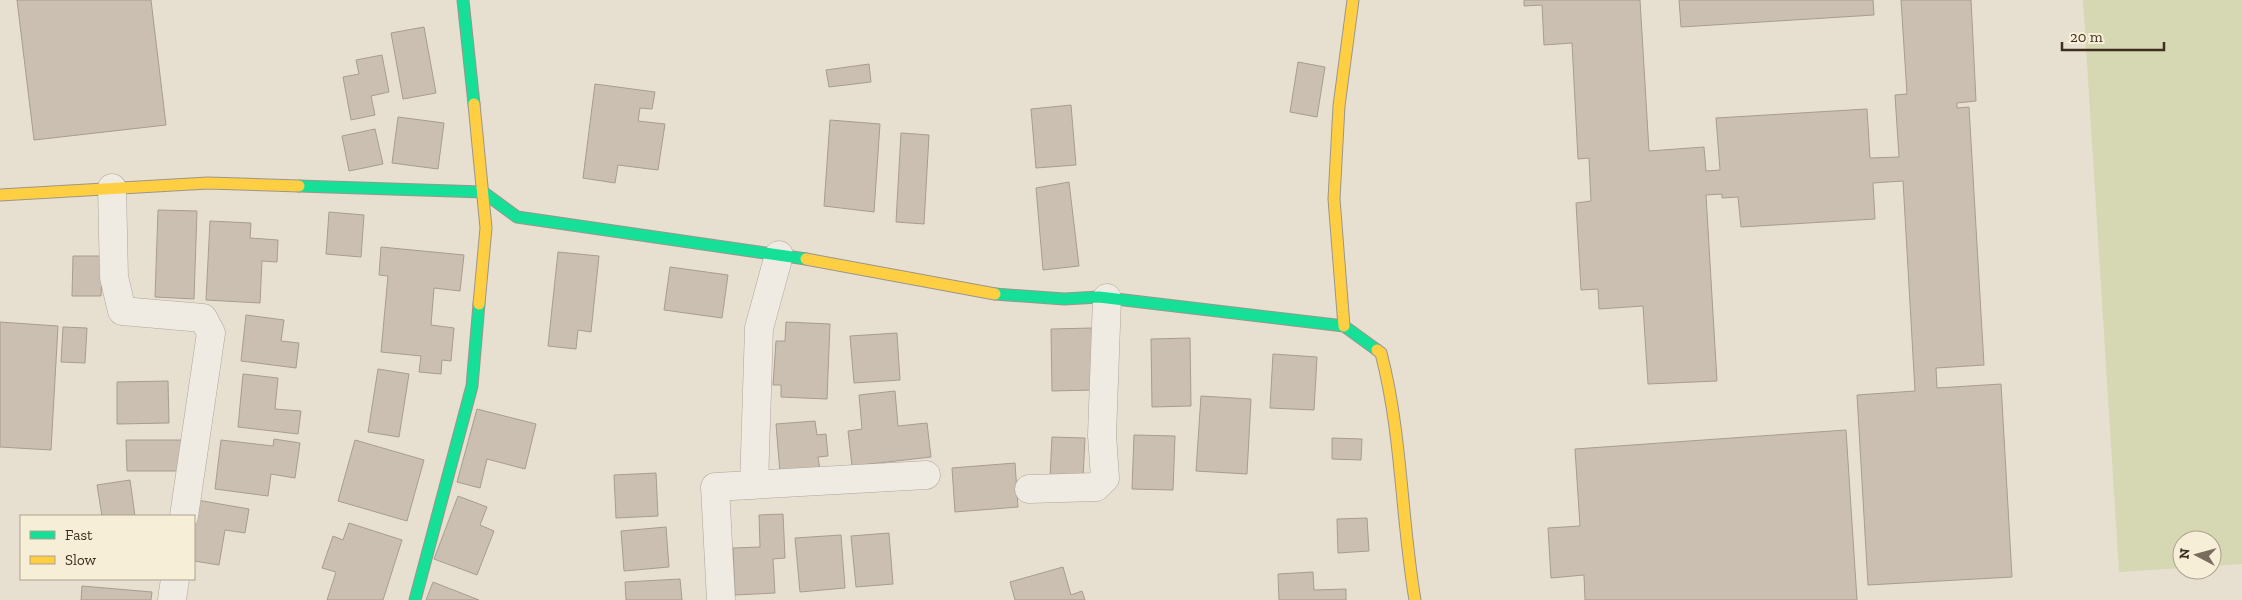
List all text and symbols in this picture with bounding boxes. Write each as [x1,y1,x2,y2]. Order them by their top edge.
scale bar [2062,20,2164,52]
text: 20 m [2070,28,2103,46]
legend [20,515,195,580]
text: Fast [65,526,93,544]
north arrow [2172,530,2222,580]
text: N [2176,547,2194,560]
text: Slow [65,551,97,569]

